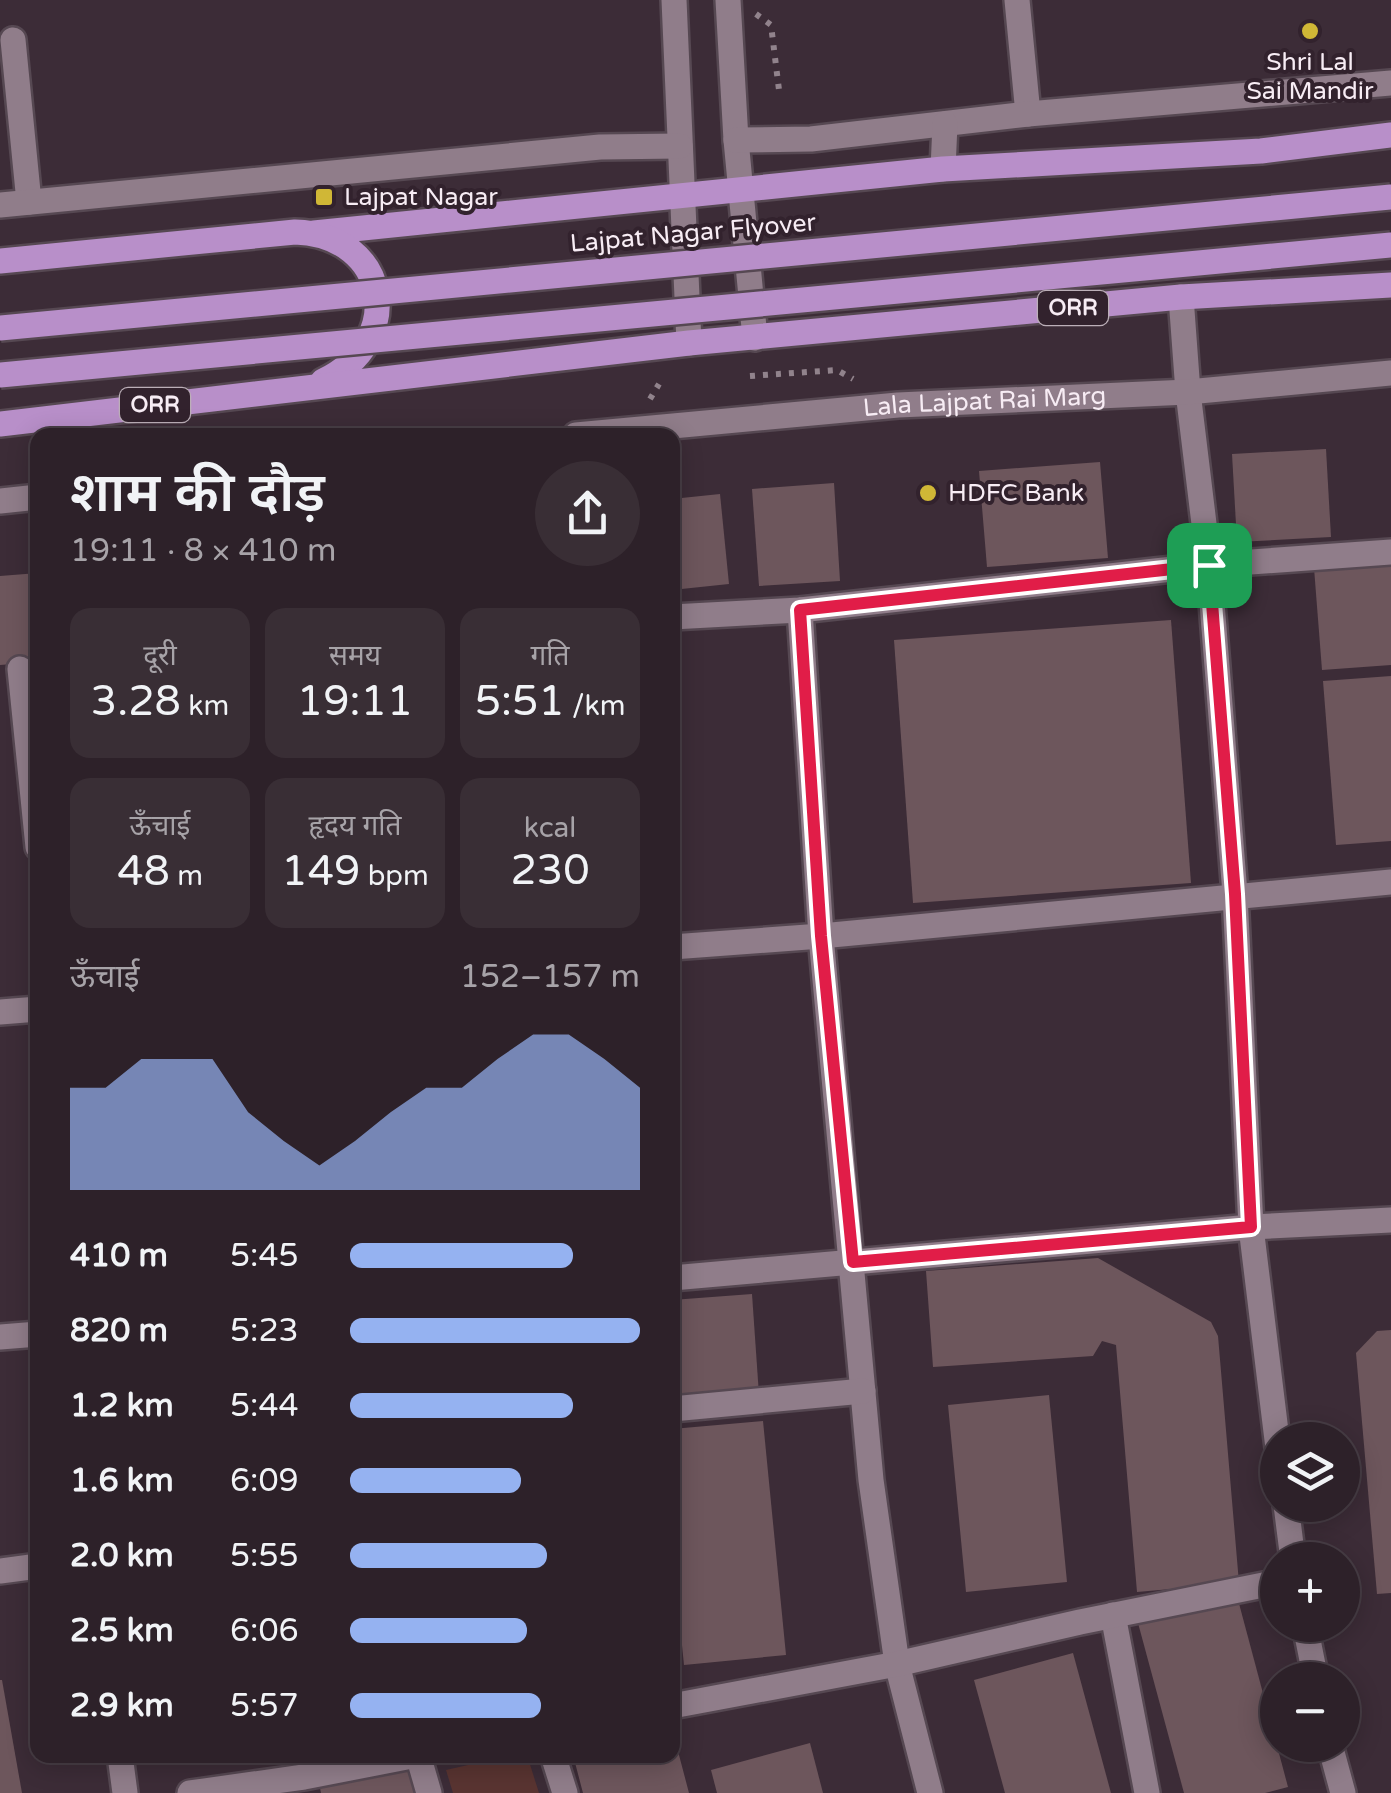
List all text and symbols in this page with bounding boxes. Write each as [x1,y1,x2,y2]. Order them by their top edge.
marker: Shri Lal Sai Mandir [1299,20,1321,42]
place label: Shri Lal Sai Mandir [1246,47,1374,106]
place label: Lajpat Nagar [344,182,498,212]
marker: Lajpat Nagar [313,186,335,208]
street label: Lajpat Nagar Flyover [569,207,818,259]
road number: ORR [1038,291,1108,325]
street label: Lala Lajpat Rai Marg [862,381,1107,423]
road number: ORR [120,388,190,422]
text: शाम की दौड़ [70,461,325,527]
button: share [535,461,640,566]
place label: HDFC Bank [948,478,1084,508]
marker: HDFC Bank [917,482,939,504]
pin [1167,523,1252,608]
text: 19:11 · 8 × 410 m [70,532,336,570]
icon: arrive [1182,538,1237,593]
text: दूरी [143,639,177,673]
text: समय [329,639,381,673]
text: गति [531,639,569,673]
text: 3.28 [91,676,181,727]
text: 19:11 [297,676,413,727]
text: 5:51 [475,676,565,727]
text: km [181,689,229,723]
text: /km [565,689,625,723]
text: ऊँचाई [130,809,190,843]
text: हृदय गति [309,809,401,843]
text: kcal [524,811,576,845]
text: 230 [510,845,590,896]
text: 48 [117,846,170,897]
text: 149 [281,846,360,897]
text: m [170,859,203,893]
text: bpm [360,859,429,893]
text: ऊँचाई [70,958,139,996]
text: 152–157 m [460,958,640,996]
text: 410 m [70,1237,168,1275]
text: 5:45 [230,1237,299,1275]
text: 820 m [70,1312,168,1350]
text: 5:23 [230,1312,299,1350]
text: 1.2 km [70,1387,174,1425]
text: 5:44 [230,1387,299,1425]
map controls [1260,1422,1360,1762]
button: layers [1260,1422,1360,1522]
text: 1.6 km [70,1462,174,1500]
text: 6:09 [230,1462,299,1500]
text: 2.0 km [70,1537,174,1575]
text: 5:55 [230,1537,299,1575]
button: + [1260,1542,1360,1642]
text: 2.5 km [70,1612,174,1650]
text: 6:06 [230,1612,299,1650]
button: − [1260,1662,1360,1762]
text: 2.9 km [70,1687,174,1725]
text: 5:57 [230,1687,299,1725]

